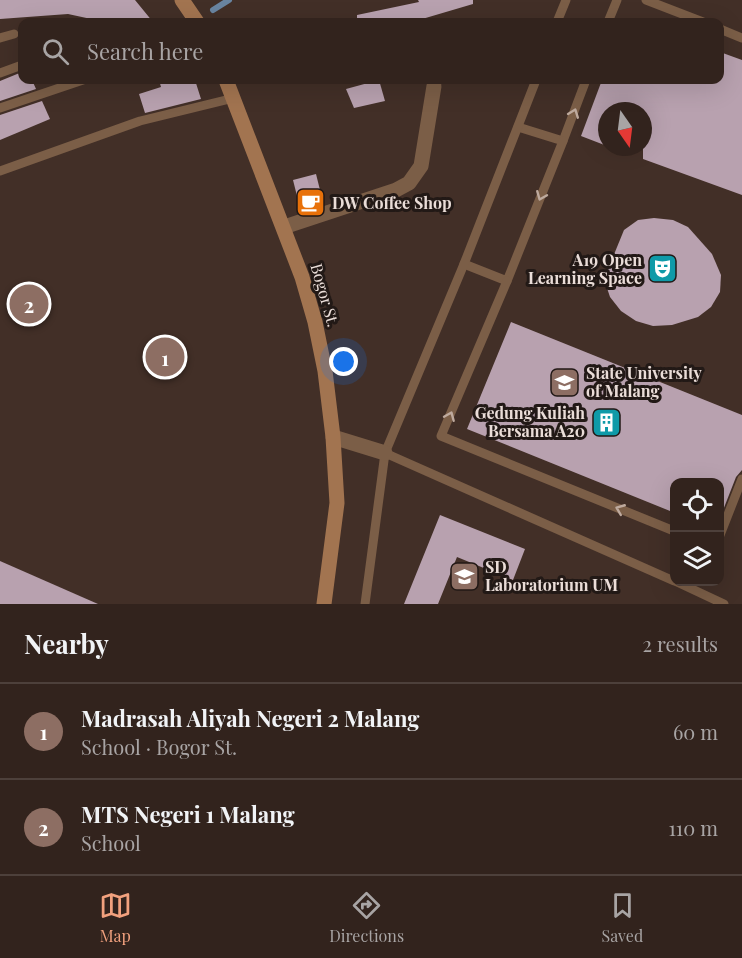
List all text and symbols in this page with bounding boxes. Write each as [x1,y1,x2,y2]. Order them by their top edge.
search box [18,18,724,84]
icon: search [39,35,72,68]
text: Search here [87,36,203,66]
north arrow [598,102,652,156]
one-way arrow [566,108,579,118]
cafe icon: DW Coffee Shop [295,187,327,219]
one-way arrow [536,189,548,200]
place label: DW Coffee Shop [332,192,452,213]
place label: A19 Open Learning Space [528,249,642,288]
theatre icon: A19 Open Learning Space [647,253,679,285]
street label: Bogor St. [306,261,345,329]
pin: 2 [9,282,48,326]
pin: 1 [146,334,184,380]
your location [329,347,358,376]
place label: State University of Malang [586,362,703,401]
school or university icon: State University of Malang [549,366,581,398]
place label: Gedung Kuliah Bersama A20 [475,402,585,441]
building icon: Gedung Kuliah Bersama A20 [590,406,622,438]
one-way arrow [443,411,455,422]
map controls [670,478,724,586]
button: locate [670,478,724,532]
one-way arrow [616,504,627,516]
button: layers [670,532,724,586]
place label: SD Laboratorium UM [485,556,618,595]
school or university icon: SD Laboratorium UM [448,560,480,592]
text: Nearby [24,626,109,661]
text: 2 results [643,630,718,657]
text: Madrasah Aliyah Negeri 2 Malang [81,703,419,733]
text: 1 [40,718,47,745]
text: 60 m [673,718,718,745]
text: School · Bogor St. [81,733,237,760]
text: MTS Negeri 1 Malang [81,799,295,829]
text: 2 [38,814,49,841]
text: 110 m [668,814,718,841]
text: School [81,829,141,856]
tab: Map [99,889,132,946]
tab: Directions [329,889,404,946]
tab: Saved [602,889,643,946]

